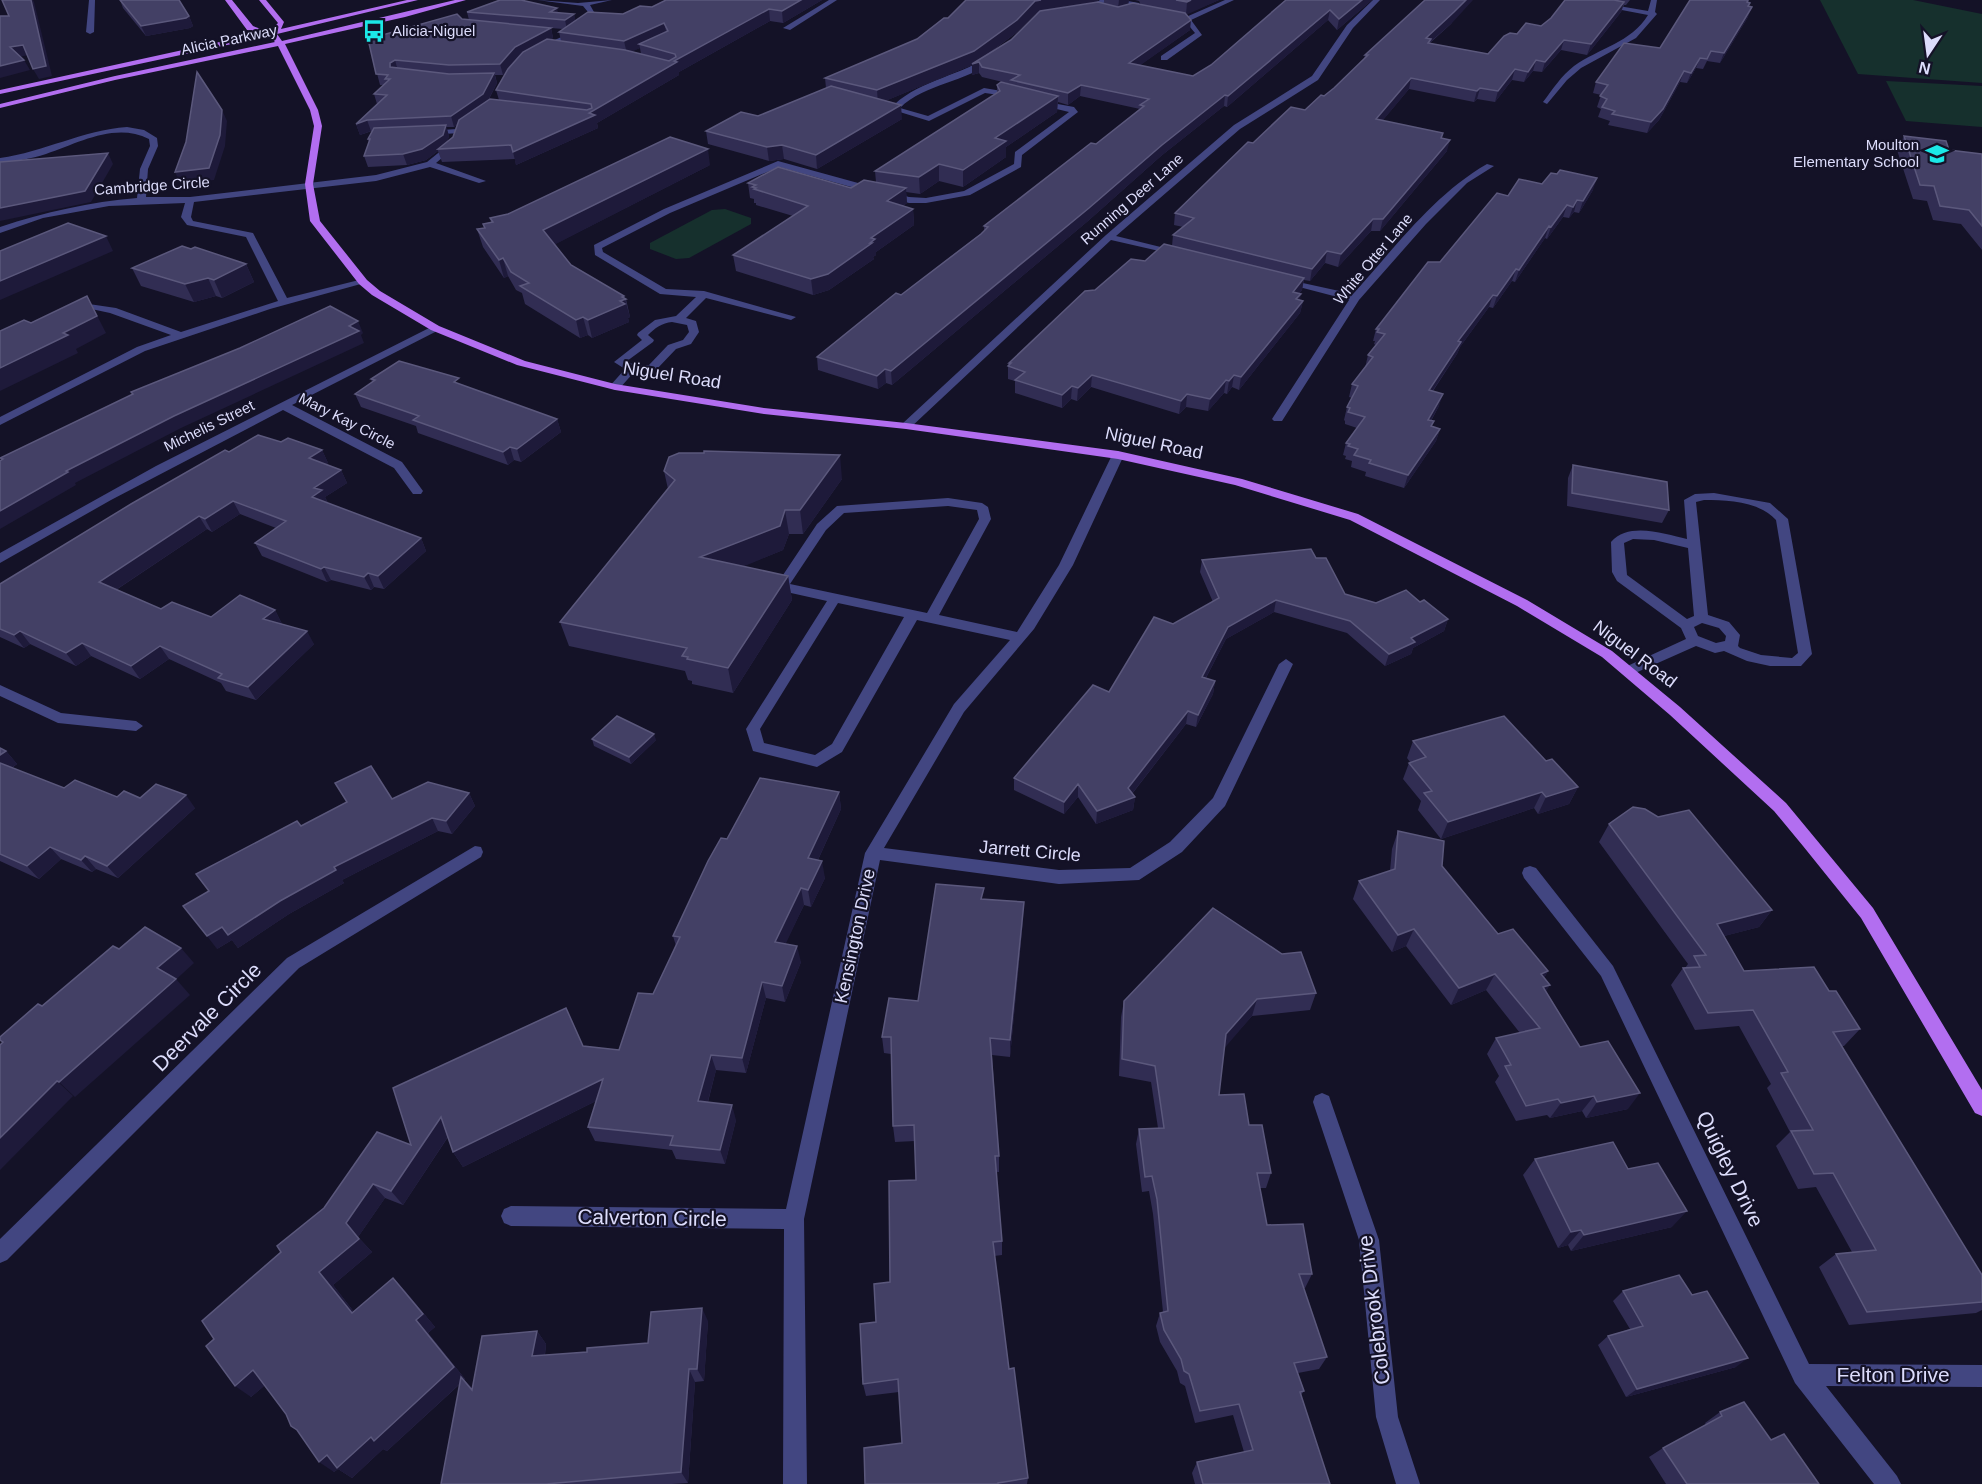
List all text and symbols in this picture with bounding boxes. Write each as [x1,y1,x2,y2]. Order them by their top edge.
bus stop icon: Alicia-Niguel [361,18,387,44]
street label: Alicia Parkway [179,21,279,58]
place label: Alicia-Niguel [392,22,475,39]
north arrow [1898,24,1958,84]
text: N [1917,59,1932,78]
place label: Moulton Elementary School [1793,136,1919,170]
school or university icon: Moulton Elementary School [1924,141,1950,167]
street label: Running Deer Lane [1077,150,1186,248]
street label: Cambridge Circle [94,173,210,198]
street label: White Otter Lane [1330,210,1416,308]
street label: Niguel Road [622,357,722,393]
street label: Mary Kay Circle [296,389,398,452]
street label: Michelis Street [161,396,257,455]
street label: Niguel Road [1103,423,1205,463]
street label: Niguel Road [1589,616,1681,692]
street label: Jarrett Circle [978,837,1082,865]
street label: Kensington Drive [831,867,879,1005]
street label: Deervale Circle [148,958,266,1076]
street label: Quigley Drive [1692,1107,1768,1230]
street label: Calverton Circle [577,1205,727,1230]
street label: Colebrook Drive [1353,1234,1394,1386]
street label: Felton Drive [1836,1363,1950,1386]

